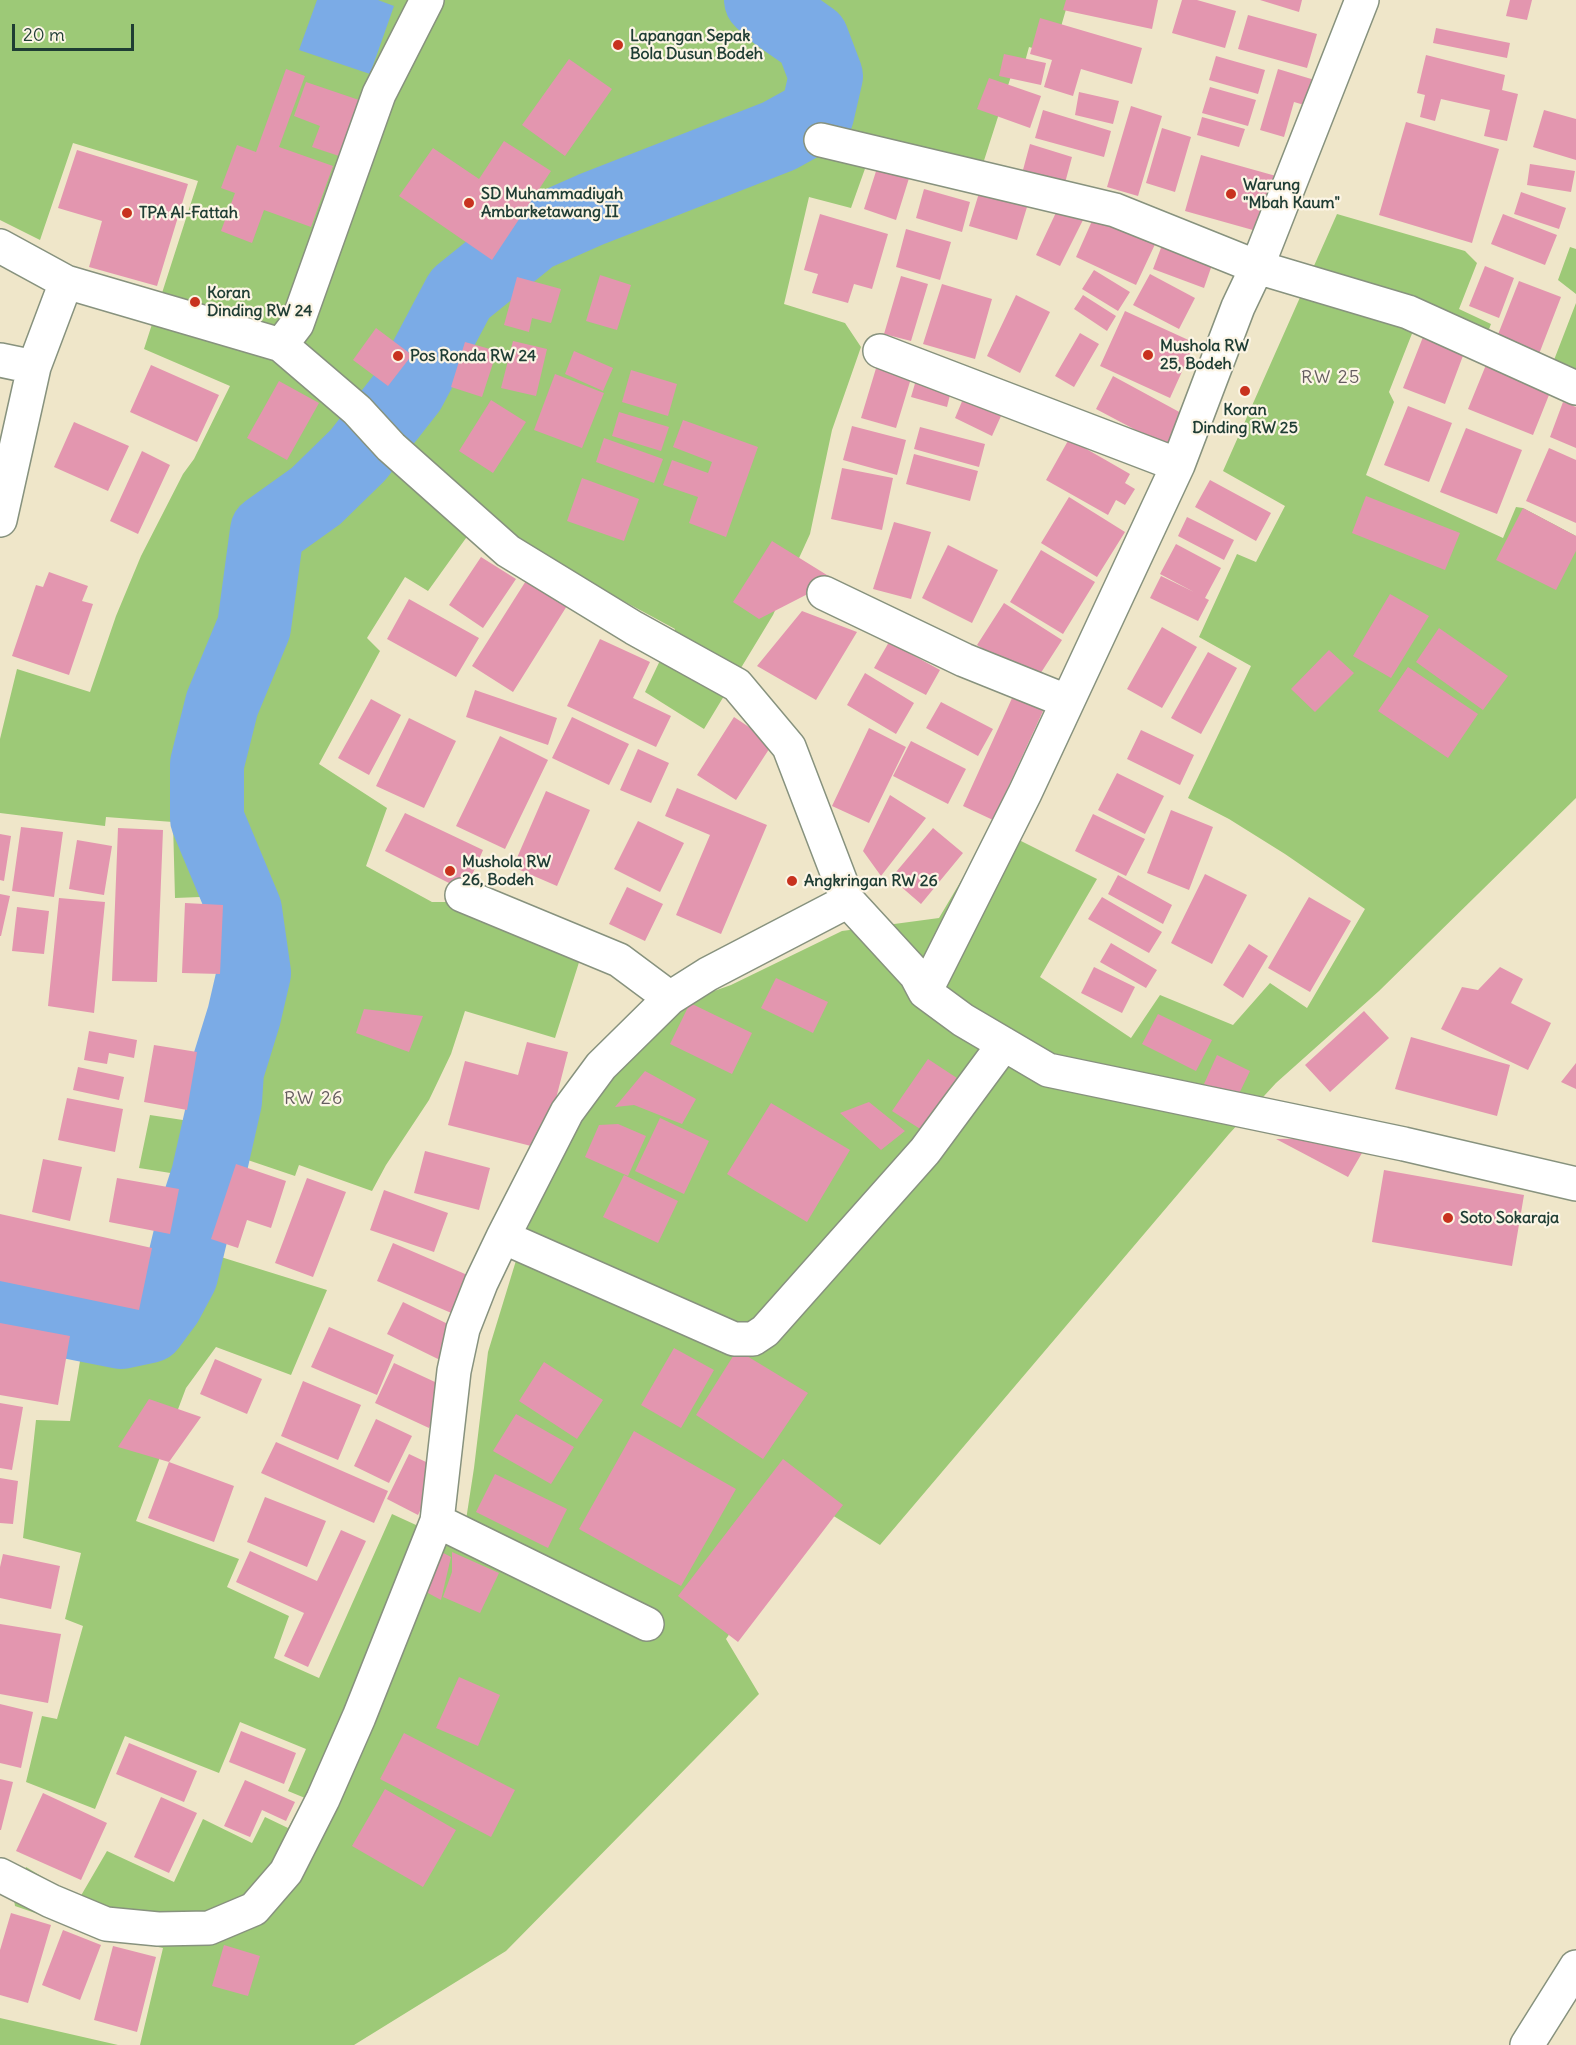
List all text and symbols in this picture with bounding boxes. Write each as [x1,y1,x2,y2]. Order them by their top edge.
scale bar [15,12,136,50]
text: 20 m [23,23,65,46]
place label: Lapangan Sepak Bola Dusun Bodeh [630,26,763,64]
marker: Lapangan Sepak Bola Dusun Bodeh [611,38,625,52]
place label: Warung "Mbah Kaum" [1243,175,1340,213]
place label: SD Muhammadiyah Ambarketawang II [481,184,623,222]
marker: Warung "Mbah Kaum" [1224,187,1238,201]
marker: SD Muhammadiyah Ambarketawang II [462,196,476,210]
place label: TPA Al-Fattah [139,203,238,223]
marker: TPA Al-Fattah [120,206,134,220]
place label: Koran Dinding RW 24 [207,283,312,321]
marker: Koran Dinding RW 24 [188,295,202,309]
place label: Mushola RW 25, Bodeh [1160,336,1249,374]
place label: Pos Ronda RW 24 [410,346,536,366]
marker: Mushola RW 25, Bodeh [1141,348,1155,362]
marker: Pos Ronda RW 24 [391,349,405,363]
district label: RW 25 [1301,367,1361,389]
marker: Koran Dinding RW 25 [1238,384,1252,398]
place label: Koran Dinding RW 25 [1192,400,1298,438]
place label: Mushola RW 26, Bodeh [462,852,551,890]
marker: Mushola RW 26, Bodeh [443,864,457,878]
place label: Angkringan RW 26 [804,871,938,891]
marker: Angkringan RW 26 [785,874,799,888]
district label: RW 26 [284,1088,344,1110]
place label: Soto Sokaraja [1460,1208,1559,1228]
marker: Soto Sokaraja [1441,1211,1455,1225]

